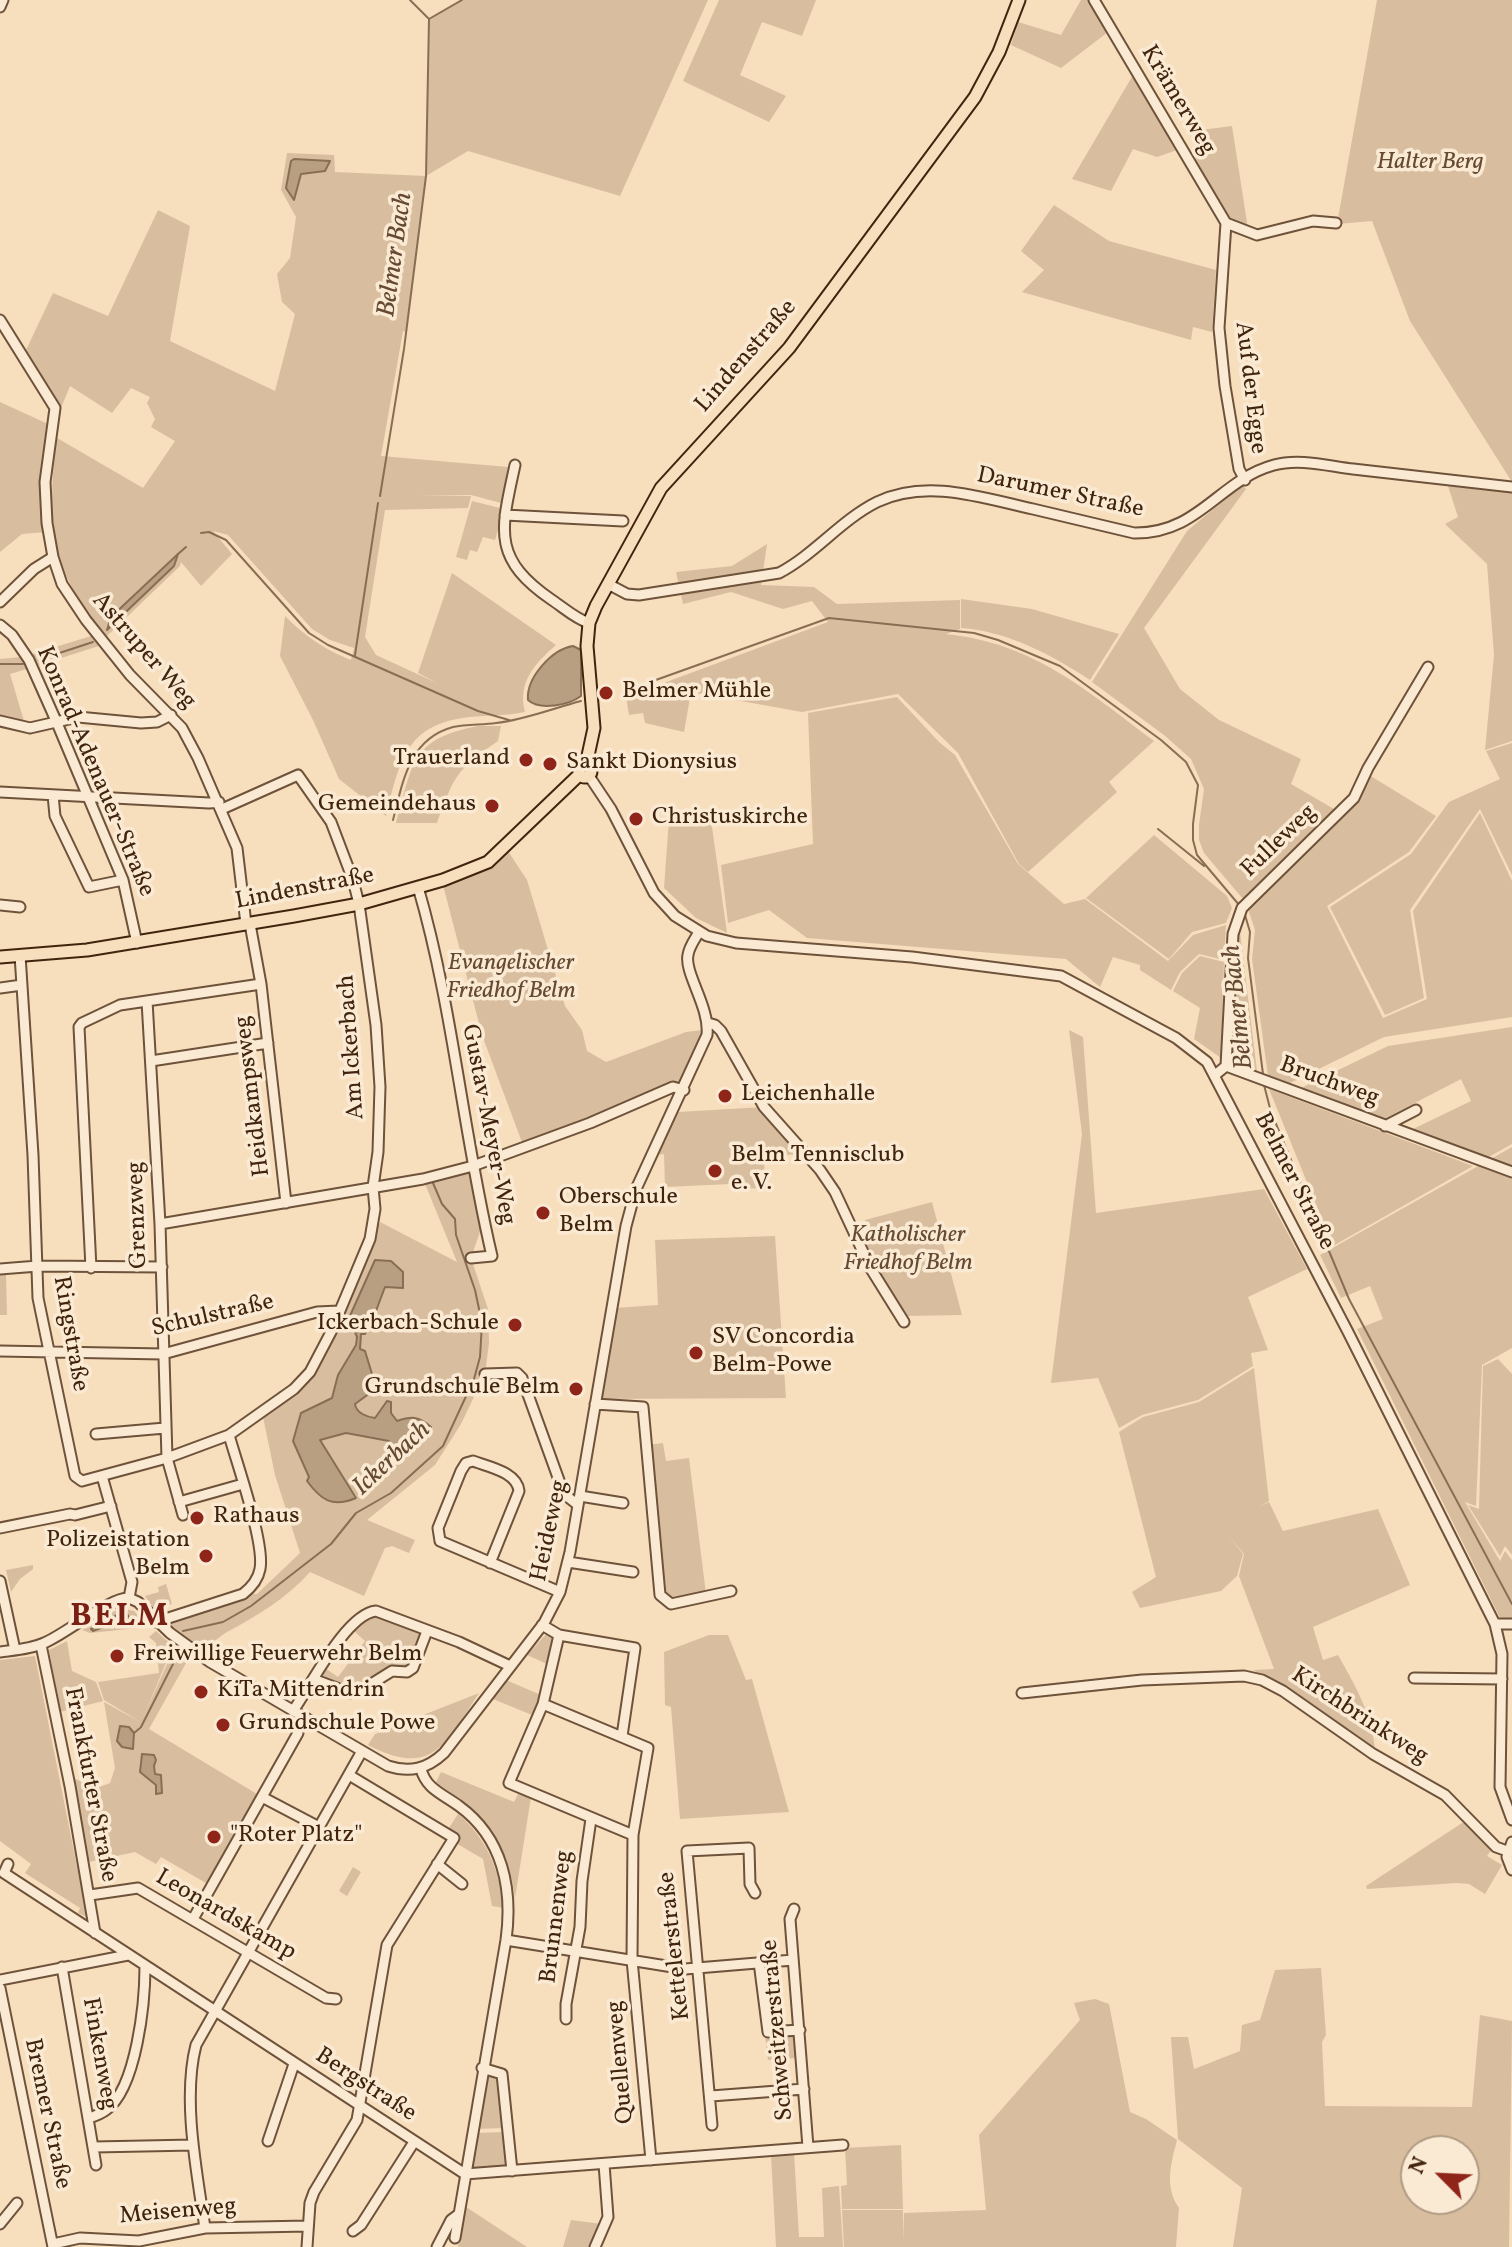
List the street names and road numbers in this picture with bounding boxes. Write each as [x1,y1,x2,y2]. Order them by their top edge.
street label: Krämerweg [1133,41,1221,161]
street label: Lindenstraße [690,294,804,420]
street label: Auf der Egge [1227,320,1271,456]
street label: Darumer Straße [974,462,1146,526]
street label: Astruper Weg [85,588,201,716]
street label: Konrad-Adenauer-Straße [28,643,160,901]
street label: Fulleweg [1236,799,1324,885]
street label: Lindenstraße [233,862,377,918]
street label: Am Ickerbach [334,974,372,1120]
street label: Heidkampsweg [230,1014,278,1178]
street label: Gustav-Meyer-Weg [453,1022,521,1228]
street label: Bruchweg [1275,1052,1383,1114]
street label: Belmer Straße [1246,1108,1340,1256]
street label: Grenzweg [123,1161,155,1269]
street label: Ringstraße [45,1274,93,1394]
street label: Schulstraße [149,1289,277,1345]
street label: Heideweg [526,1477,576,1585]
street label: Kirchbrinkweg [1285,1662,1433,1772]
street label: Frankfurter Straße [56,1685,122,1885]
street label: Brunnenweg [536,1849,580,1985]
street label: Leonardskamp [149,1864,301,1968]
street label: Kettelerstraße [654,1870,698,2022]
street label: Schweitzerstraße [757,1938,801,2122]
street label: Finkenweg [74,1995,122,2113]
street label: Quellenweg [602,1999,642,2125]
street label: Bremer Straße [16,2036,76,2192]
street label: Bergstraße [309,2043,421,2129]
street label: Meisenweg [118,2194,238,2232]

